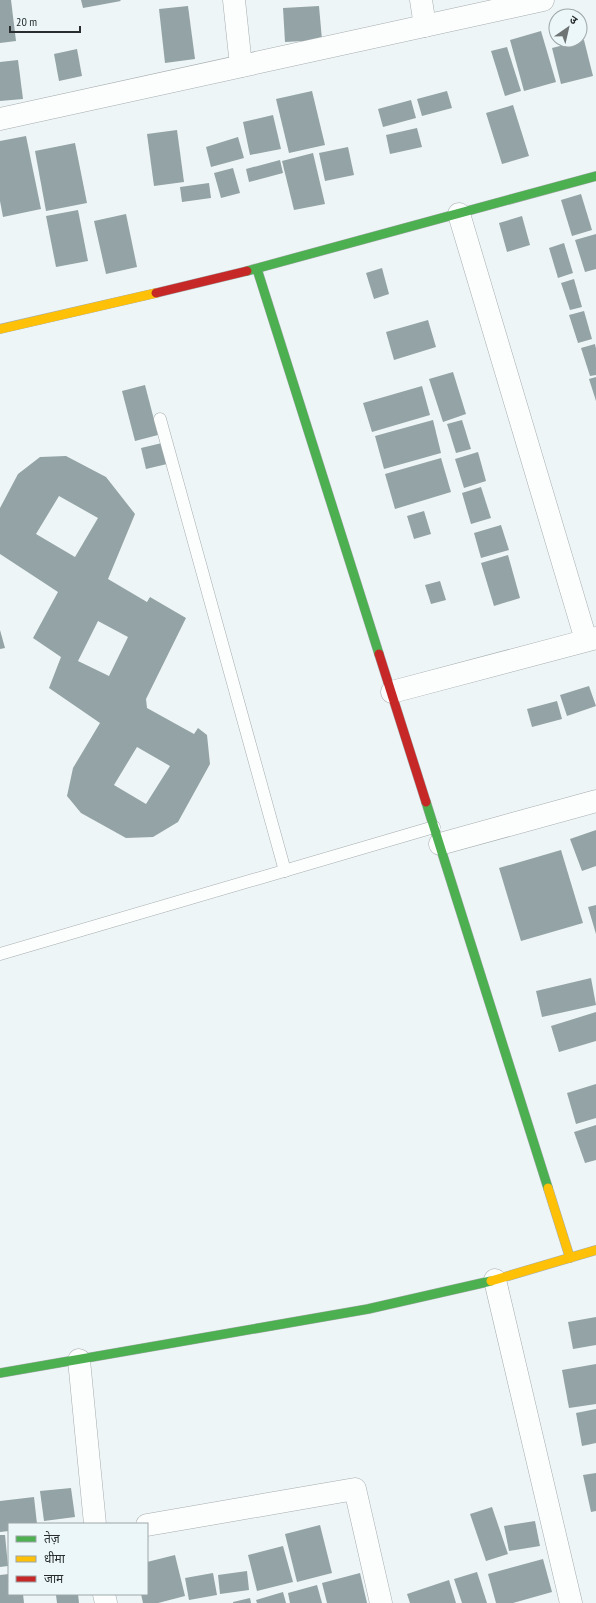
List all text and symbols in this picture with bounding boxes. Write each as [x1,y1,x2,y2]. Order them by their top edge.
scale bar [10,8,80,34]
north arrow [548,8,588,48]
text: उ [567,12,581,28]
text: 20 m [16,14,37,29]
legend [8,1523,148,1595]
text: तेज़ [44,1531,61,1546]
text: धीमा [44,1551,66,1566]
text: जाम [44,1571,64,1586]

